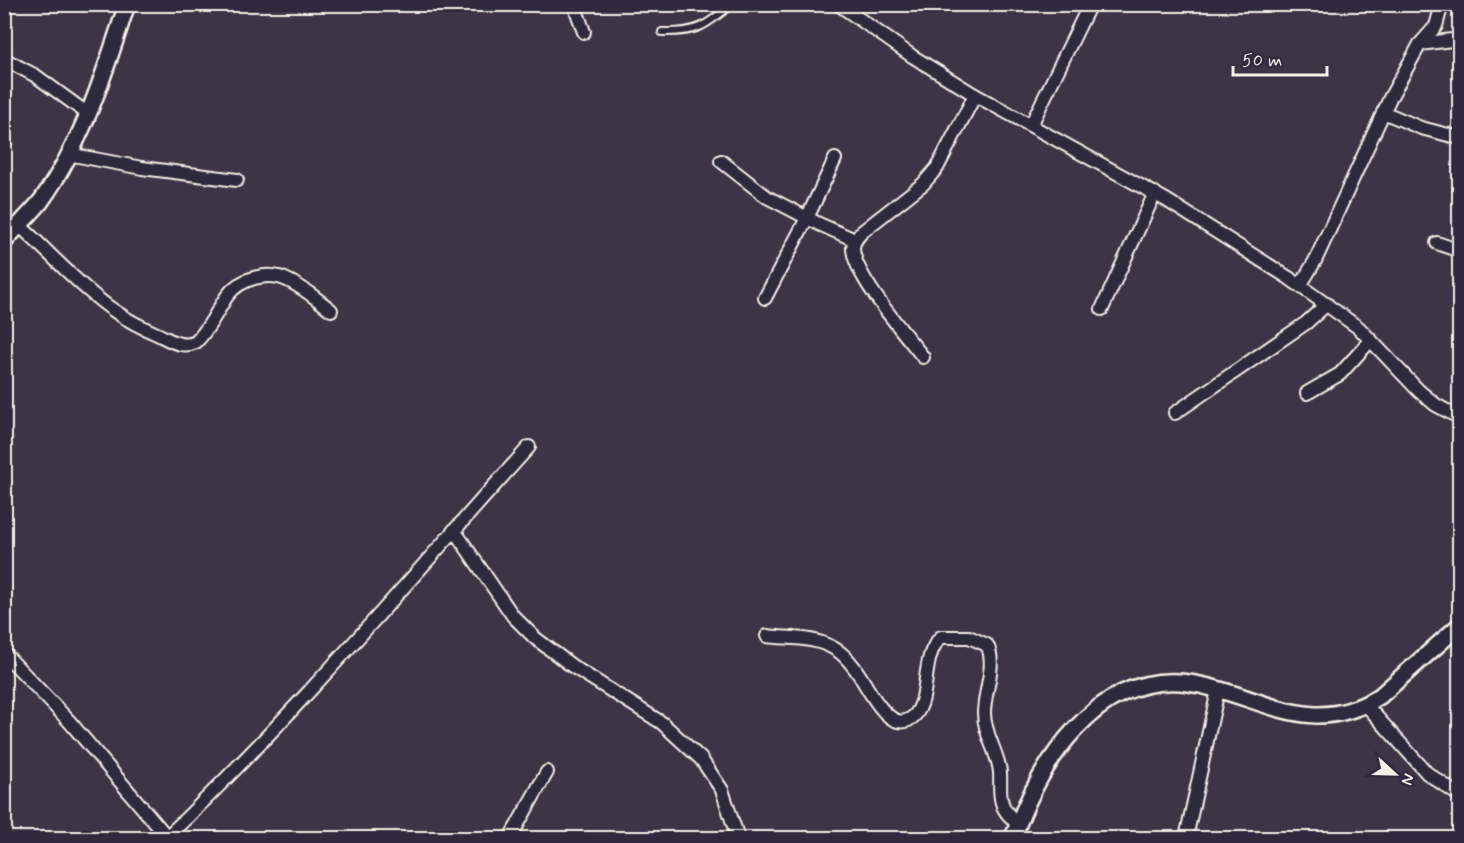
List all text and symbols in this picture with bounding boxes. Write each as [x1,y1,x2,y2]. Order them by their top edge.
scale bar [1233,39,1328,77]
text: 50 m [1242,49,1282,73]
north arrow [1365,744,1425,804]
text: N [1396,770,1419,788]

